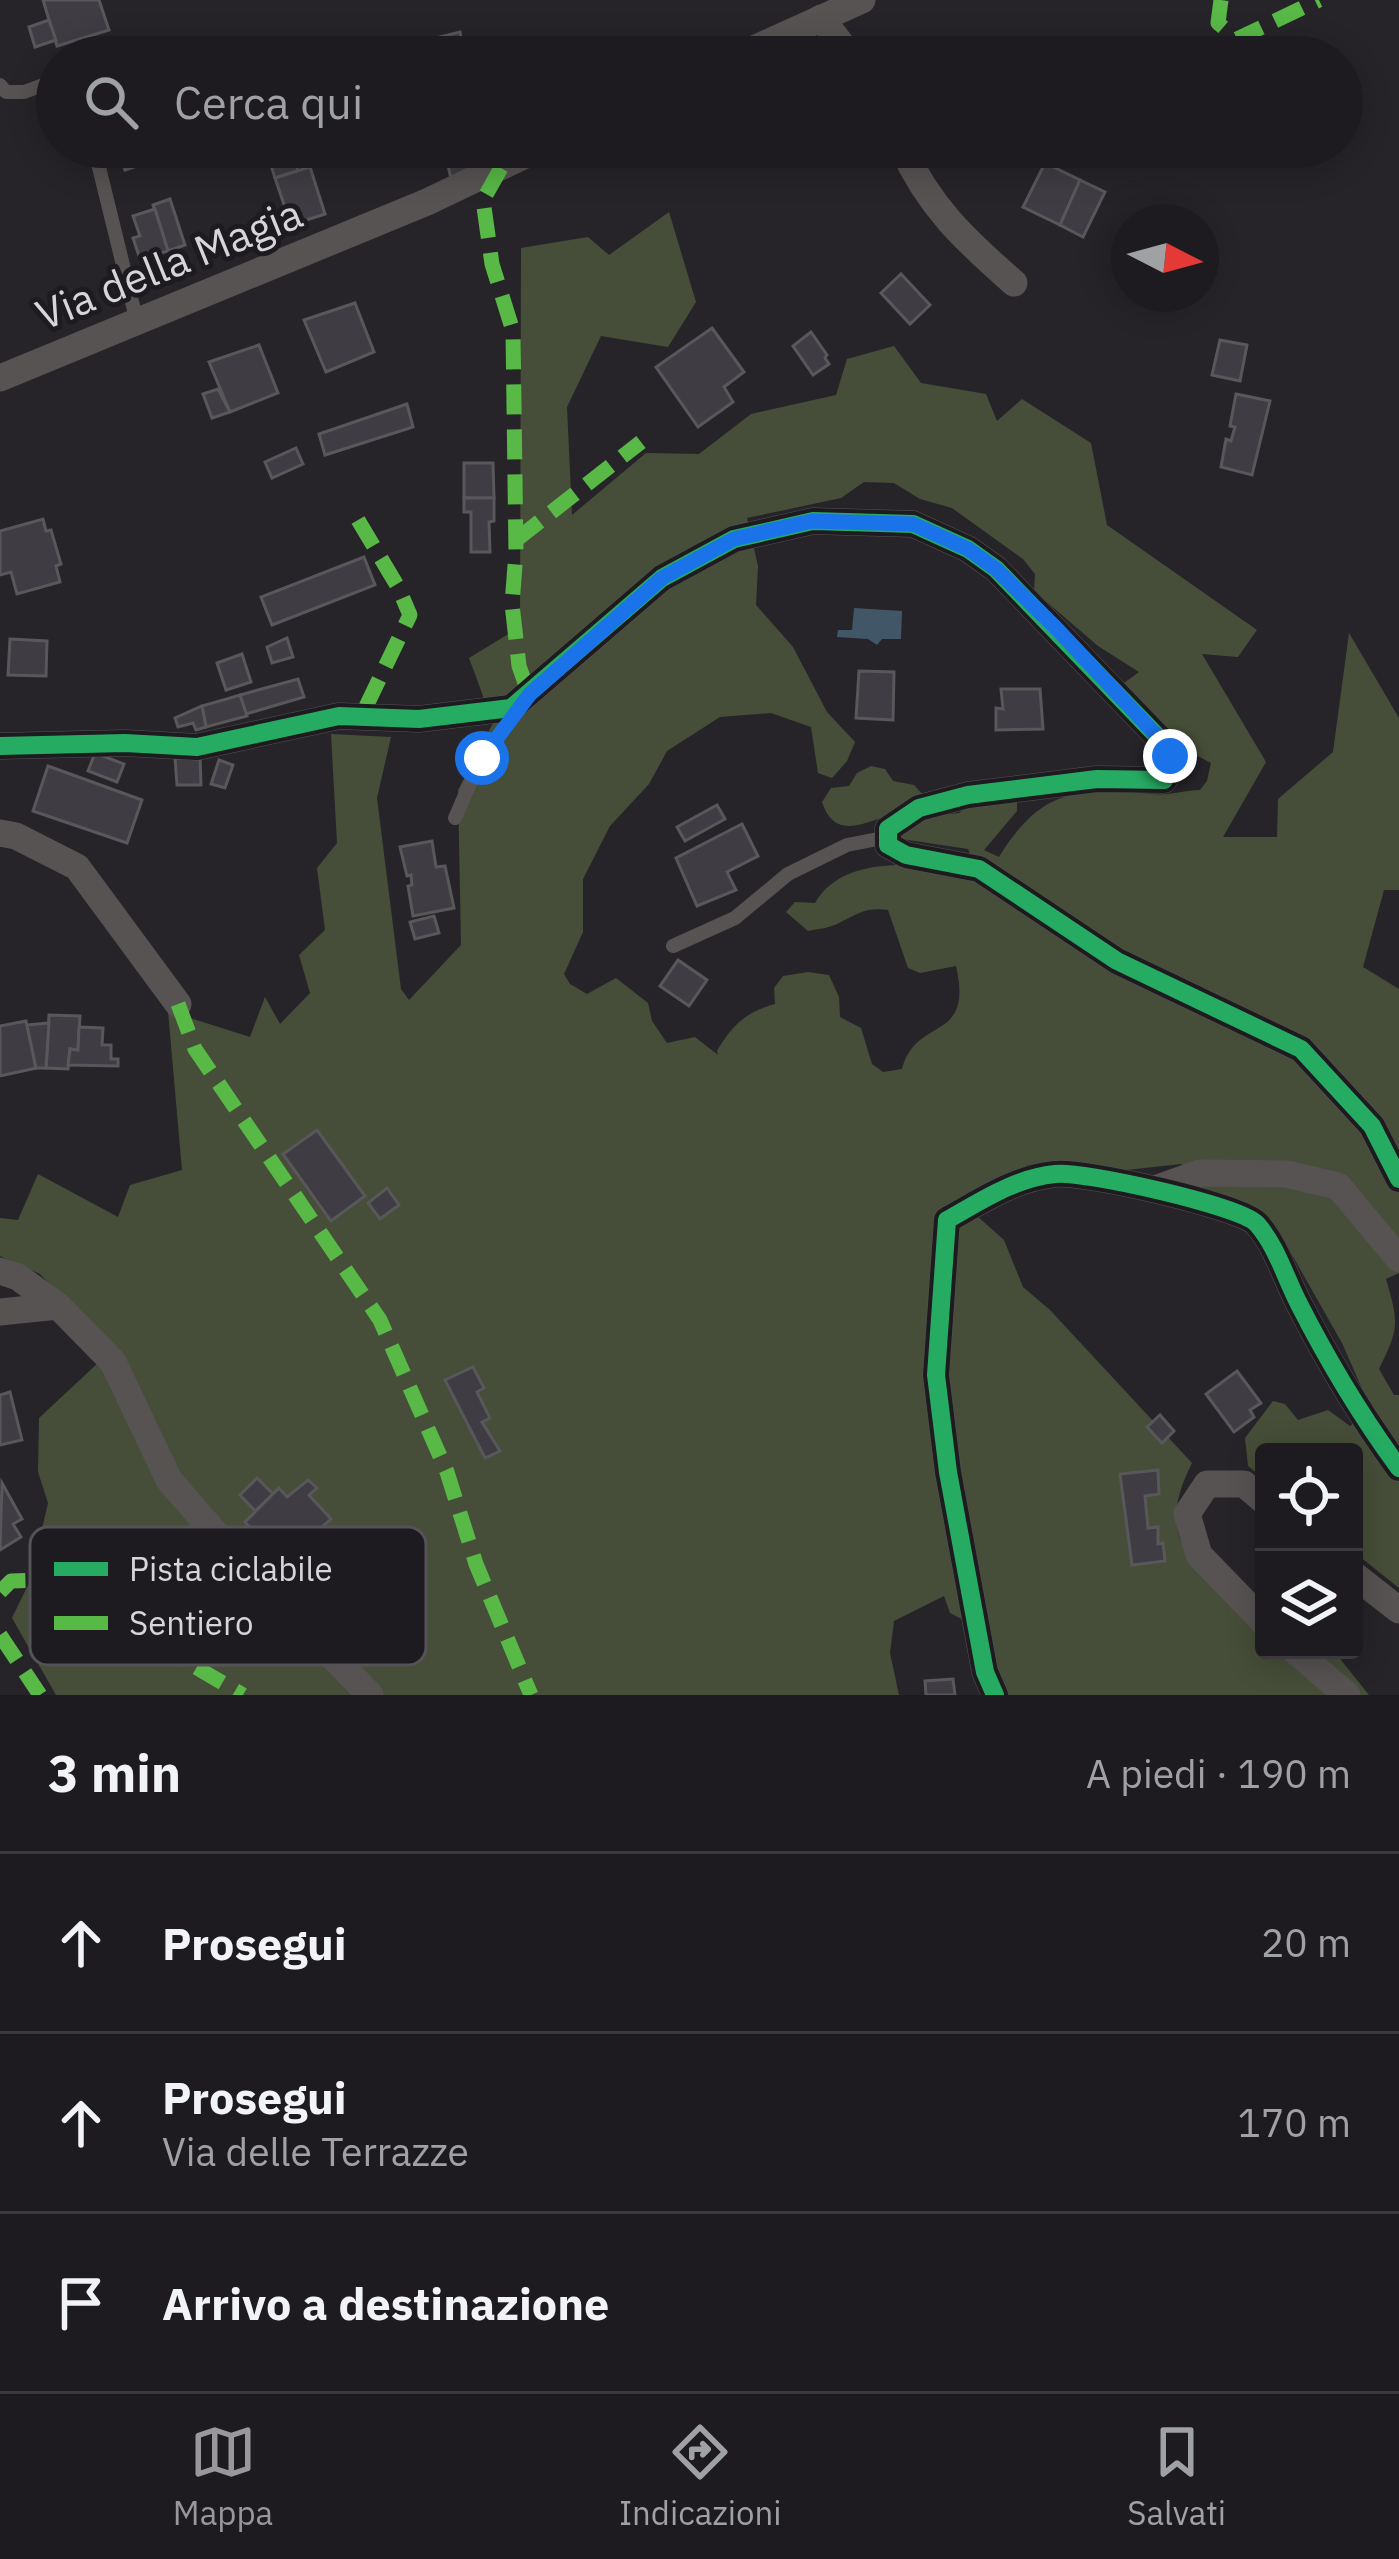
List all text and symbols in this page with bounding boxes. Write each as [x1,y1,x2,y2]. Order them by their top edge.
search box [36,36,1363,168]
icon: search [78,69,144,135]
text: Cerca qui [174,73,363,131]
street label: Via della Magia [28,185,310,342]
north arrow [1111,204,1219,312]
route end [1143,729,1197,783]
route start [455,731,509,785]
map controls [1255,1443,1363,1659]
button: locate [1255,1443,1363,1551]
legend [30,1527,426,1665]
text: Pista ciclabile [129,1547,333,1590]
button: layers [1255,1551,1363,1659]
text: Sentiero [129,1601,253,1644]
text: 3 min [48,1740,181,1806]
text: A piedi · 190 m [1086,1748,1351,1799]
icon: ahead [48,1910,114,1976]
text: Prosegui [162,1914,347,1972]
text: 20 m [1261,1917,1351,1968]
text: Prosegui [162,2068,347,2126]
icon: ahead [48,2090,114,2156]
text: 170 m [1238,2097,1351,2148]
text: Via delle Terrazze [162,2126,469,2177]
icon: arrive [48,2270,114,2336]
text: Arrivo a destinazione [162,2274,609,2332]
tab: Mappa [173,2419,273,2534]
tab: Indicazioni [619,2419,782,2534]
tab: Salvati [1127,2419,1226,2534]

